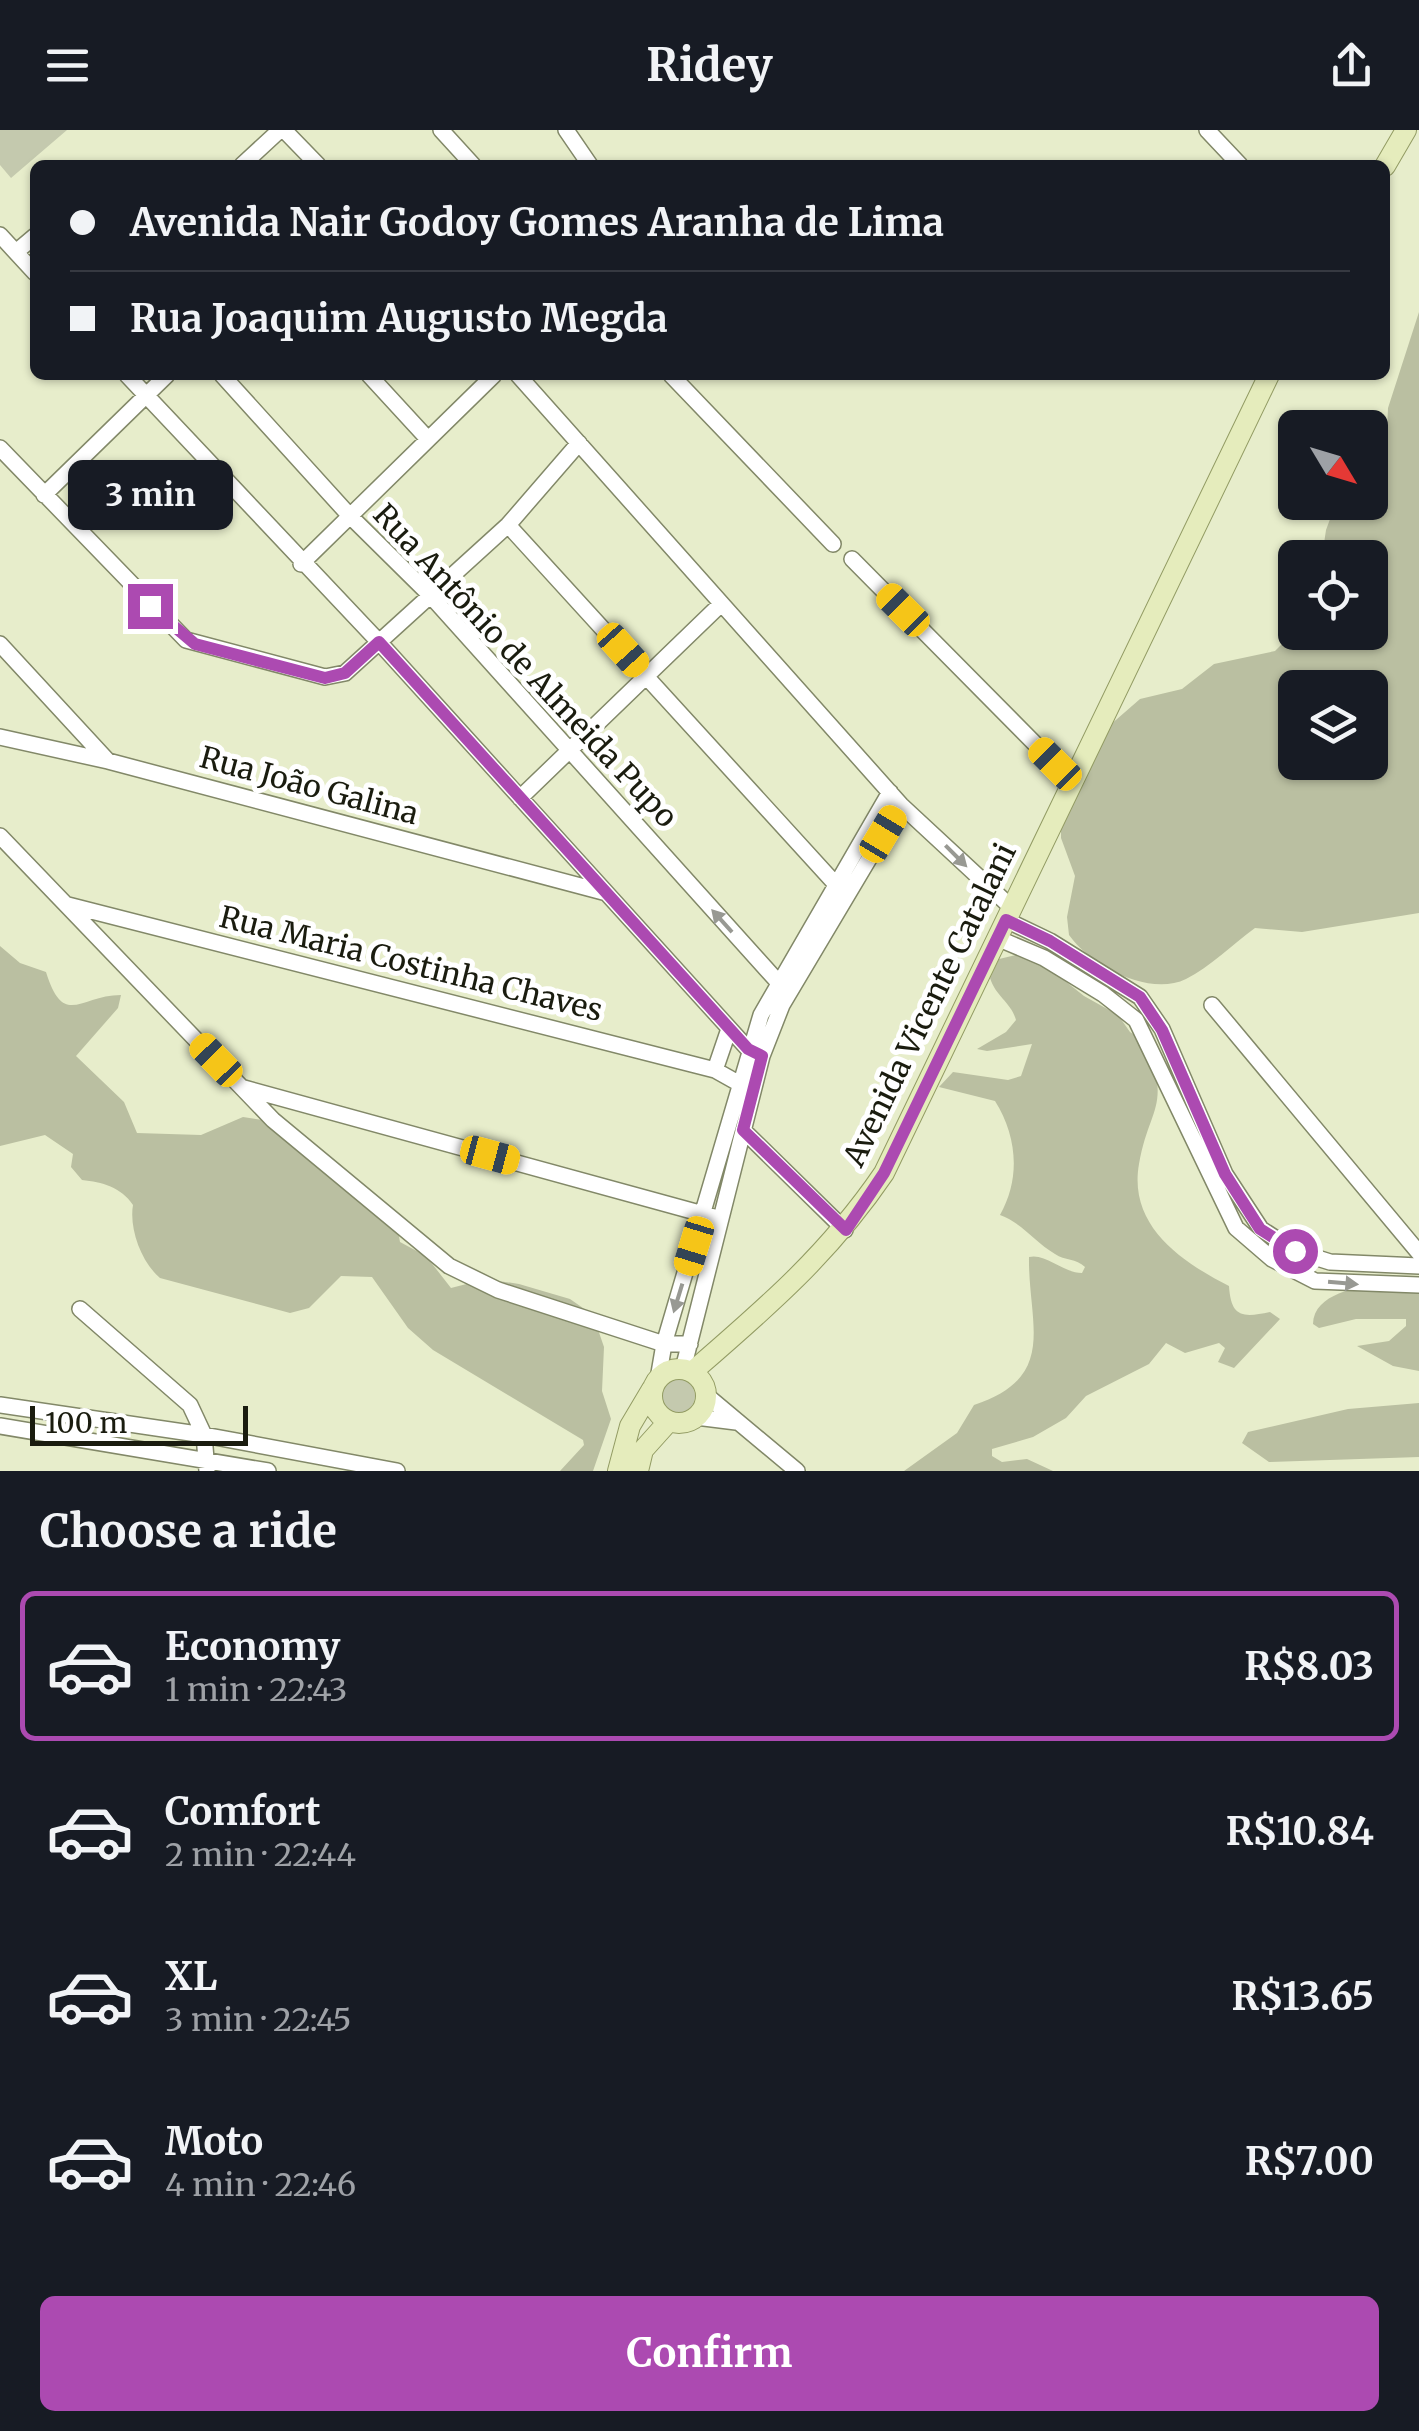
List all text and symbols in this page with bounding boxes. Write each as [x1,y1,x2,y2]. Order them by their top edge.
text: Ridey [646,37,773,93]
icon: menu [40,38,95,93]
icon: share [1324,38,1379,93]
text: Avenida Nair Godoy Gomes Aranha de Lima [130,199,944,246]
text: Rua Joaquim Augusto Megda [130,295,668,342]
north arrow [1278,410,1388,520]
map controls [1278,410,1388,780]
callout: 3 min [68,461,232,531]
text: 3 min [105,475,196,515]
street label: Rua Antônio de Almeida Pupo [366,496,686,835]
button: locate [1278,540,1388,650]
car [871,578,935,642]
route end [128,584,173,629]
car [592,618,654,682]
button: layers [1278,670,1388,780]
car [1023,732,1087,796]
street label: Rua João Galina [196,738,423,832]
car [855,801,911,867]
street label: Avenida Vicente Catalani [834,837,1024,1173]
one-way arrow [944,844,968,868]
street label: Rua Maria Costinha Chaves [216,897,607,1029]
one-way arrow [712,909,734,934]
car [184,1028,248,1092]
car [457,1133,523,1177]
car [671,1213,717,1279]
route start [1273,1229,1318,1274]
one-way arrow [1328,1276,1360,1292]
one-way arrow [670,1283,685,1313]
scale bar [30,1401,248,1446]
text: 100 m [45,1405,127,1441]
text: Choose a ride [40,1503,337,1559]
icon: car [45,1621,135,1711]
text: Economy [165,1623,340,1670]
text: R$8.03 [1244,1643,1374,1690]
text: 1 min · 22:43 [165,1670,347,1710]
icon: car [45,1786,135,1876]
text: Comfort [165,1788,321,1835]
text: R$10.84 [1226,1808,1374,1855]
text: 2 min · 22:44 [165,1835,356,1875]
icon: car [45,1951,135,2041]
text: XL [165,1953,217,2000]
text: R$13.65 [1232,1973,1374,2020]
text: 3 min · 22:45 [165,2000,352,2040]
icon: car [45,2116,135,2206]
text: Moto [165,2118,263,2165]
text: R$7.00 [1245,2138,1374,2185]
text: 4 min · 22:46 [165,2165,356,2205]
button: Confirm [40,2296,1379,2411]

